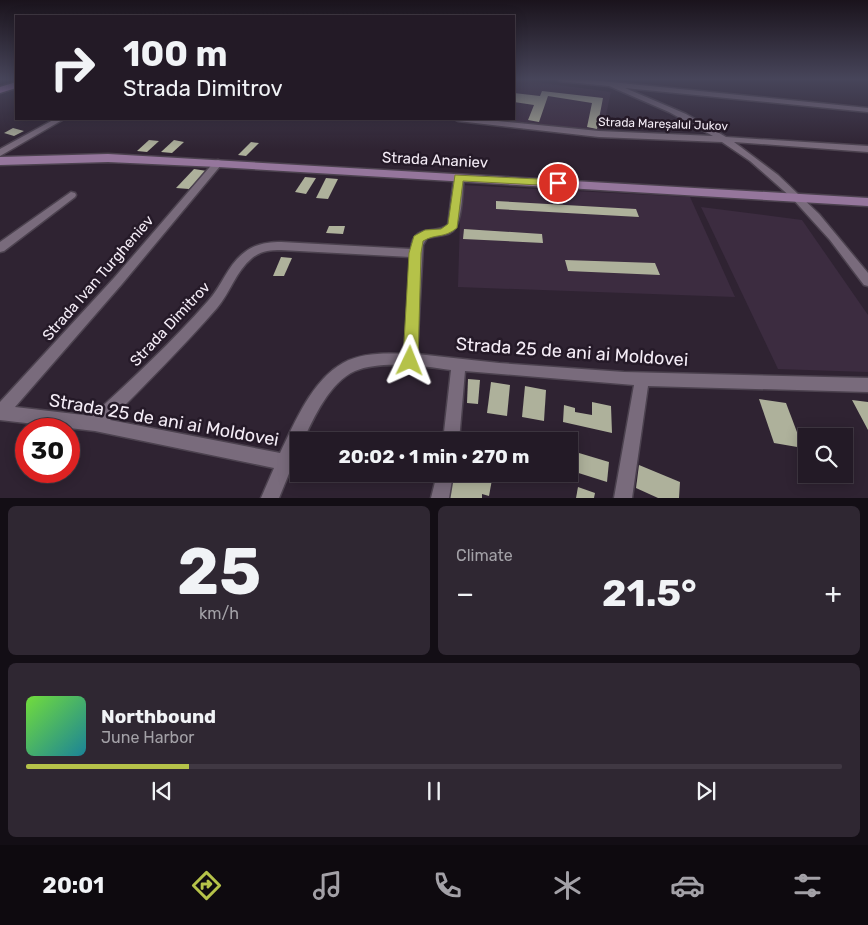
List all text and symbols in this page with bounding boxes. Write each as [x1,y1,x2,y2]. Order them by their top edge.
text: 100 m [123,33,228,75]
icon: right [40,35,105,100]
text: Strada Dimitrov [123,75,283,102]
street label: Strada Mareșalul Jukov [598,115,729,133]
street label: Strada Ananiev [382,148,488,172]
pin [537,162,579,204]
icon: arrive [544,169,572,197]
street label: Strada Ivan Turgheniev [39,212,157,344]
street label: Strada Dimitrov [126,278,214,370]
street label: Strada 25 de ani ai Moldovei [455,333,689,371]
position arrow [383,334,435,386]
street label: Strada 25 de ani ai Moldovei [47,389,281,451]
speed limit sign: 30 [15,418,80,483]
map controls [798,428,853,483]
button: search [798,428,853,483]
text: 20:02 · 1 min · 270 m [339,445,529,468]
text: 25 [177,533,261,610]
text: Climate [456,546,513,565]
text: 21.5° [602,570,697,616]
text: − [456,577,474,610]
text: + [825,577,842,610]
text: km/h [199,604,239,623]
text: Northbound [101,705,216,728]
text: June Harbor [101,728,194,747]
icon: previous [148,777,176,805]
icon: pause [420,777,448,805]
icon: next [692,777,720,805]
icon: directions [189,868,224,903]
icon: music [310,868,345,903]
icon: phone [430,868,465,903]
icon: climate [550,868,585,903]
icon: car [670,868,705,903]
icon: filters [790,868,825,903]
text: 20:01 [43,872,104,899]

